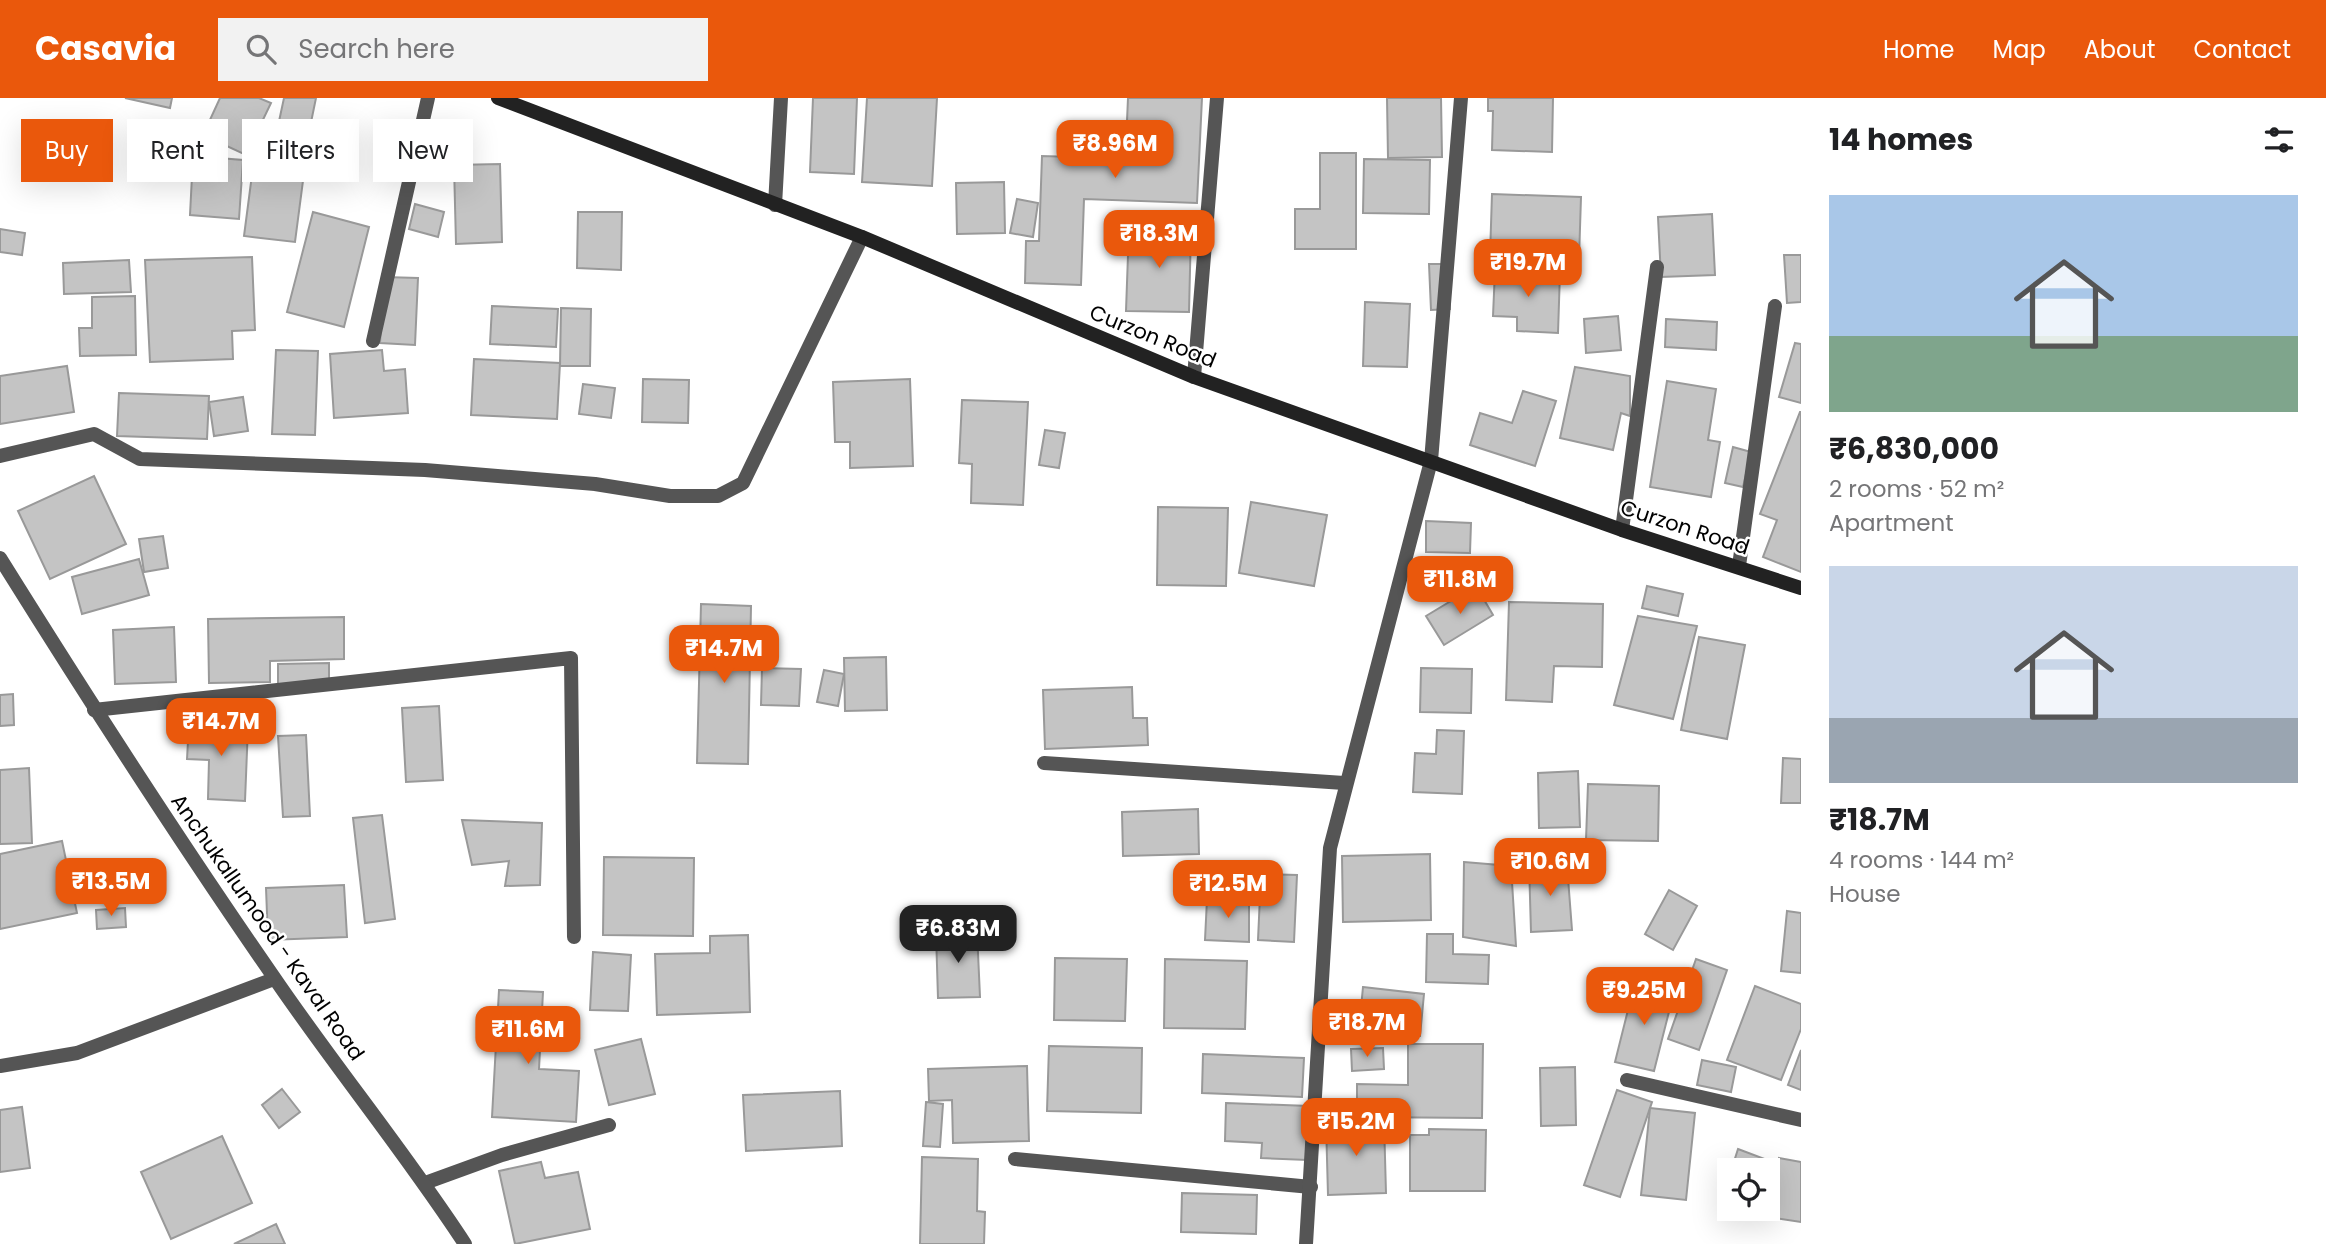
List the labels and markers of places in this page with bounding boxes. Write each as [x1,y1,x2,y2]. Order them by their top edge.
pin: ₹8.96M [1058,120,1172,180]
pin: ₹18.3M [1102,211,1216,270]
pin: ₹19.7M [1471,240,1585,299]
pin: ₹11.8M [1403,556,1517,616]
pin: ₹14.7M [667,626,781,685]
pin: ₹14.7M [164,698,278,758]
pin: ₹10.6M [1493,838,1607,898]
pin: ₹13.5M [54,858,168,918]
pin: ₹12.5M [1171,860,1285,920]
pin: ₹6.83M [901,906,1015,965]
pin: ₹9.25M [1587,968,1701,1027]
pin: ₹18.7M [1310,1000,1424,1059]
pin: ₹11.6M [471,1006,585,1066]
pin: ₹15.2M [1299,1098,1413,1158]

